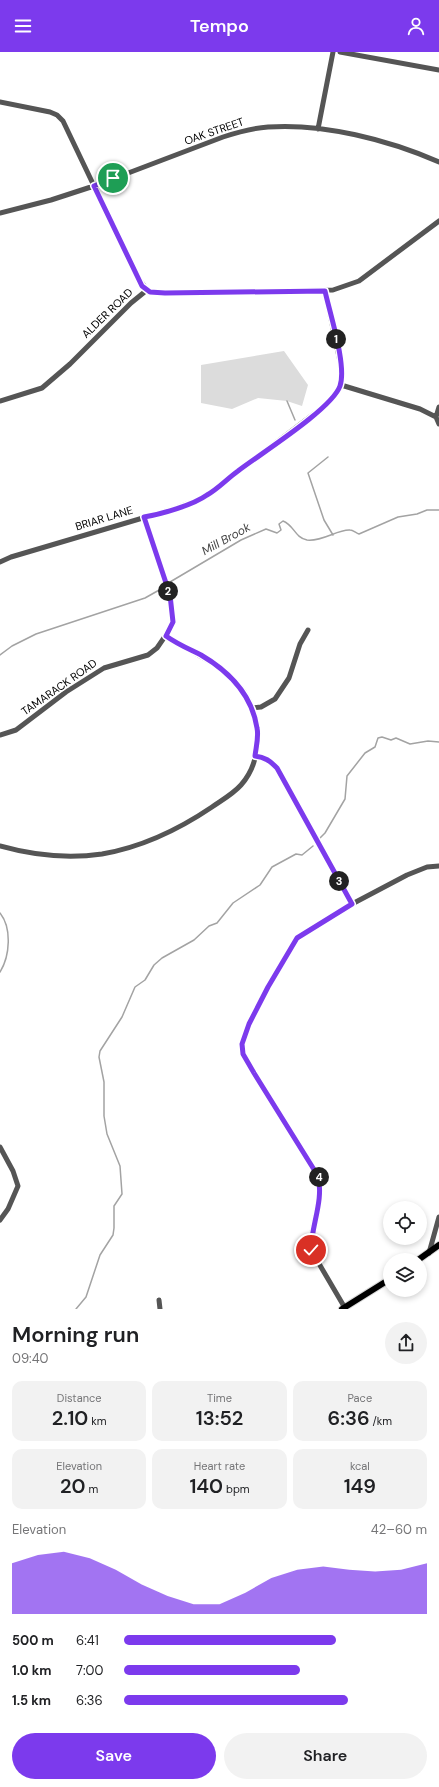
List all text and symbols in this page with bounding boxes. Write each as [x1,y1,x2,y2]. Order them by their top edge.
text: Tempo [190,14,249,38]
icon: menu [12,15,34,37]
icon: person [405,15,427,37]
street label: OAK STREET [182,114,246,148]
pin [96,161,130,195]
icon: arrive [102,167,124,189]
street label: ALDER ROAD [79,285,136,341]
pin: 1 [326,329,346,349]
text: 1 [334,332,338,346]
street label: BRIAR LANE [74,503,134,533]
water label: Mill Brook [199,519,254,559]
pin: 2 [158,581,178,601]
text: 2 [165,584,171,598]
street label: TAMARACK ROAD [18,655,100,718]
pin: 3 [329,871,349,891]
text: 3 [336,874,342,888]
pin: 4 [309,1167,329,1187]
text: 4 [315,1170,323,1184]
map controls [383,1201,427,1297]
button: locate [383,1201,427,1245]
pin [294,1233,328,1267]
icon: check [300,1239,322,1261]
button: layers [383,1253,427,1297]
text: Morning run [12,1320,139,1349]
button: share [385,1322,427,1364]
text: 09:40 [12,1350,48,1367]
text: Distance [57,1391,101,1405]
text: Time [207,1391,232,1405]
text: Pace [347,1391,372,1405]
text: 2.10 [52,1405,88,1431]
text: 13:52 [196,1405,243,1431]
text: 6:36 [327,1405,370,1431]
text: km [88,1414,107,1428]
text: /km [370,1414,392,1428]
text: Elevation [56,1459,102,1473]
text: Heart rate [194,1459,245,1473]
text: kcal [350,1459,370,1473]
text: 20 [60,1473,85,1499]
text: 140 [189,1473,223,1499]
text: 149 [344,1473,376,1499]
text: m [85,1482,98,1496]
text: bpm [223,1482,250,1496]
text: Elevation [12,1521,66,1538]
text: 42–60 m [371,1521,427,1538]
text: 500 m [12,1632,54,1649]
text: 6:41 [76,1632,99,1649]
text: 1.0 km [12,1662,51,1679]
text: 7:00 [76,1662,103,1679]
text: 1.5 km [12,1692,51,1709]
text: 6:36 [76,1692,103,1709]
button: Save [12,1733,216,1779]
button: Share [224,1733,427,1779]

